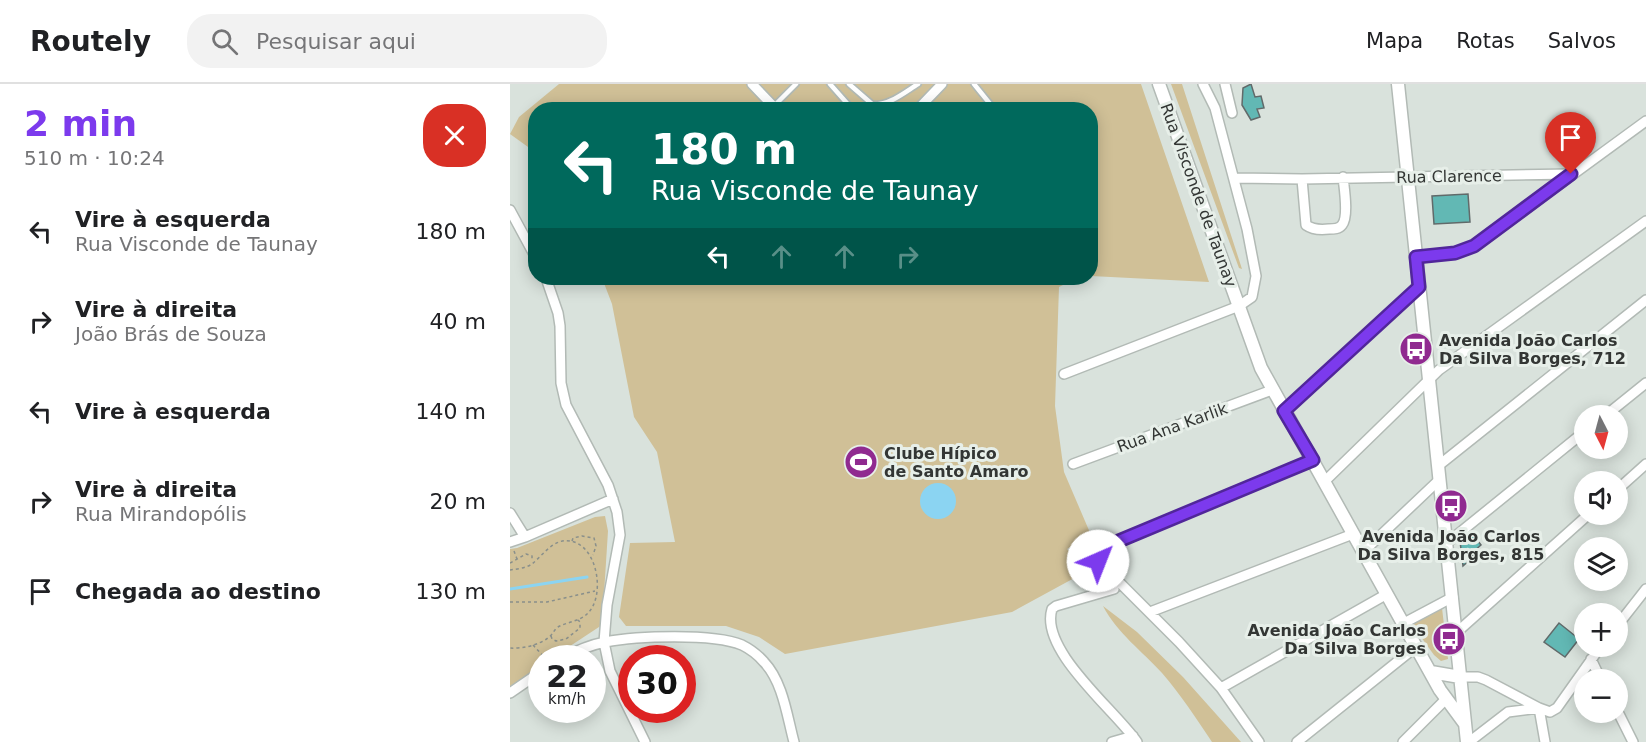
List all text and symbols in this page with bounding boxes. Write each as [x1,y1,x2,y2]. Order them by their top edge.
search box [187,14,607,68]
text: Routely [30,25,151,58]
icon: search [208,25,241,58]
text: Pesquisar aqui [256,29,416,54]
text: Mapa [1366,29,1423,53]
text: Rotas [1456,29,1515,53]
text: Salvos [1548,29,1616,53]
street label: Rua Visconde de Taunay [1156,101,1241,290]
text: 2 min [24,103,137,144]
button: close [423,104,486,167]
pin [1545,112,1596,174]
icon: arrive [1554,121,1587,154]
text: 180 m [651,125,797,174]
icon: left [552,126,630,204]
text: 510 m · 10:24 [24,146,165,170]
street label: Rua Clarence [1396,166,1502,187]
text: Rua Visconde de Taunay [651,175,979,206]
text: Vire à esquerda [75,207,271,232]
icon: left [24,215,57,248]
text: 180 m [416,219,486,244]
text: Rua Visconde de Taunay [75,232,318,256]
icon: left [702,240,735,273]
icon: ahead [765,240,798,273]
icon: ahead [828,240,861,273]
icon: right [891,240,924,273]
text: Vire à direita [75,297,237,322]
icon: right [24,305,57,338]
text: 40 m [430,309,486,334]
text: João Brás de Souza [75,322,267,346]
bus stop icon: Avenida João Carlos Da Silva Borges, 712 [1398,331,1434,367]
place label: Avenida João Carlos Da Silva Borges, 712 [1439,331,1626,368]
icon: left [24,395,57,428]
street label: Rua Ana Karlik [1114,398,1231,456]
text: Vire à esquerda [75,399,271,424]
text: 140 m [416,399,486,424]
north arrow [1574,405,1628,459]
map controls [1574,405,1628,723]
sports icon: Clube Hípico de Santo Amaro [843,444,879,480]
place label: Clube Hípico de Santo Amaro [884,444,1029,481]
button: sound [1574,471,1628,525]
text: Vire à direita [75,477,237,502]
icon: right [24,485,57,518]
bus stop icon: Avenida João Carlos Da Silva Borges, 815 [1433,488,1469,524]
text: 20 m [430,489,486,514]
text: Rua Mirandopólis [75,502,247,526]
place label: Avenida João Carlos Da Silva Borges, 815 [1358,527,1544,564]
position arrow [1066,529,1130,593]
button: layers [1574,537,1628,591]
icon: arrive [24,575,57,608]
text: Chegada ao destino [75,579,321,604]
text: 130 m [416,579,486,604]
button: + [1574,603,1628,657]
place label: Avenida João Carlos Da Silva Borges [1247,621,1426,658]
bus stop icon: Avenida João Carlos Da Silva Borges [1431,621,1467,657]
speed limit sign: 30 [618,645,696,723]
text: 22 [546,659,588,694]
button: − [1574,669,1628,723]
text: km/h [548,690,586,708]

